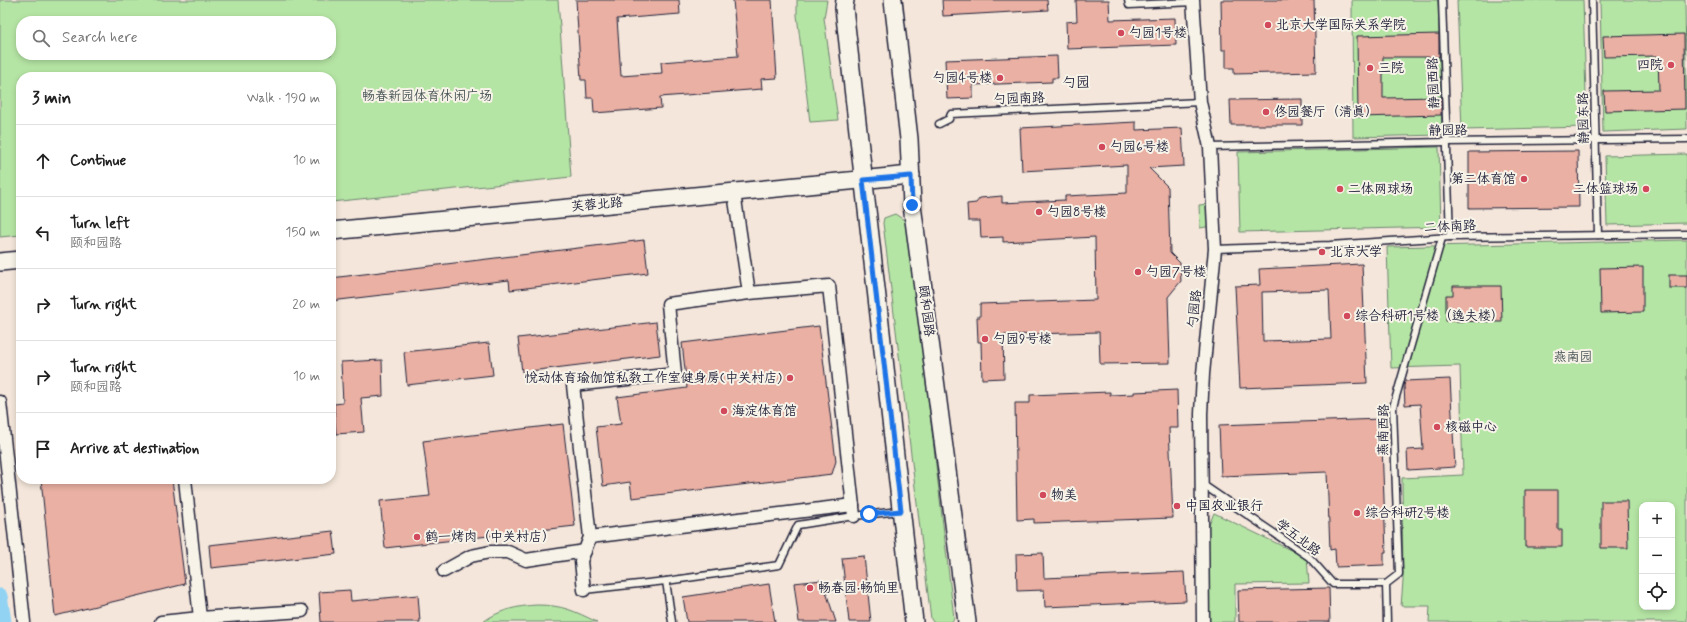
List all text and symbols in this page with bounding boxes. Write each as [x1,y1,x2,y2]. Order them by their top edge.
search box [16,16,336,60]
place label: 北京大学国际关系学院 [1276,17,1406,34]
marker: 北京大学国际关系学院 [1263,20,1273,30]
place label: 勺园1号楼 [1129,25,1187,42]
icon: search [30,27,52,49]
text: Search here [62,28,138,48]
marker: 勺园1号楼 [1116,28,1126,38]
street label: 静园西路 [1425,57,1443,109]
place label: 四院 [1637,57,1663,74]
place label: 三院 [1378,60,1404,77]
marker: 四院 [1666,60,1676,70]
marker: 三院 [1365,63,1375,73]
place label: 勺园4号楼 [932,70,992,87]
marker: 勺园4号楼 [995,73,1005,83]
district label: 勺园 [1062,74,1090,92]
text: 3 min [32,87,71,109]
park label: 畅春新园体育休闲广场 [362,88,492,105]
text: Walk · 190 m [247,90,320,107]
street label: 勺园南路 [993,90,1045,108]
street label: 静园东路 [1575,92,1593,144]
place label: 佟园餐厅（清真） [1274,104,1378,121]
marker: 佟园餐厅（清真） [1261,107,1271,117]
street label: 静园路 [1428,122,1468,140]
place label: 勺园6号楼 [1110,139,1169,156]
marker: 勺园6号楼 [1097,142,1107,152]
icon: ahead [32,150,54,172]
text: Continue [70,151,126,171]
text: 10 m [293,152,320,169]
place label: 第二体育馆 [1451,171,1516,188]
marker: 第二体育馆 [1519,174,1529,184]
place label: 二体网球场 [1348,181,1413,198]
place label: 二体篮球场 [1573,181,1638,198]
marker: 二体网球场 [1335,184,1345,194]
marker: 二体篮球场 [1641,184,1651,194]
street label: 芙蓉北路 [570,194,624,216]
route end [903,196,921,214]
place label: 勺园8号楼 [1047,204,1106,221]
marker: 勺园8号楼 [1034,207,1044,217]
text: Turn left [70,214,130,234]
street label: 二体南路 [1424,217,1476,237]
icon: left [32,222,54,244]
text: 150 m [286,224,320,241]
text: 颐和园路 [70,235,122,252]
place label: 北京大学 [1330,244,1382,261]
marker: 北京大学 [1317,247,1327,257]
place label: 勺园7号楼 [1146,264,1206,281]
marker: 勺园7号楼 [1133,267,1143,277]
street label: 颐和园路 [914,284,938,338]
street label: 勺园路 [1185,289,1205,329]
icon: right [32,294,54,316]
text: Turn right [70,295,137,315]
text: 20 m [292,296,320,313]
place label: 综合科研1号楼（逸夫楼） [1355,308,1504,325]
marker: 综合科研1号楼（逸夫楼） [1342,311,1352,321]
place label: 勺园9号楼 [993,331,1051,348]
marker: 勺园9号楼 [980,334,990,344]
park label: 燕南园 [1553,349,1593,366]
text: Turn right [70,358,137,378]
icon: right [32,366,54,388]
text: 10 m [293,368,320,385]
place label: 悦动体育瑜伽馆私教工作室健身房(中关村店) [525,370,782,387]
marker: 悦动体育瑜伽馆私教工作室健身房(中关村店) [785,373,795,383]
text: 颐和园路 [70,379,122,396]
place label: 海淀体育馆 [732,403,797,420]
street label: 燕南西路 [1375,404,1393,456]
marker: 海淀体育馆 [719,406,729,416]
place label: 核磁中心 [1445,419,1497,436]
marker: 核磁中心 [1432,422,1442,432]
icon: arrive [32,438,54,460]
text: Arrive at destination [70,439,199,459]
place label: 物美 [1051,487,1077,504]
marker: 物美 [1038,490,1048,500]
place label: 中国农业银行 [1185,498,1263,515]
marker: 中国农业银行 [1172,501,1182,511]
map controls [1639,502,1675,610]
button: + [1639,502,1675,538]
route start [860,505,878,523]
place label: 综合科研2号楼 [1365,505,1449,522]
marker: 综合科研2号楼 [1352,508,1362,518]
street label: 学五北路 [1272,516,1324,560]
place label: 鹤一烤肉（中关村店） [425,529,555,546]
marker: 鹤一烤肉（中关村店） [412,532,422,542]
button: − [1639,538,1675,574]
button: locate [1639,574,1675,610]
place label: 畅春园·畅饷里 [818,580,899,597]
marker: 畅春园·畅饷里 [805,583,815,593]

